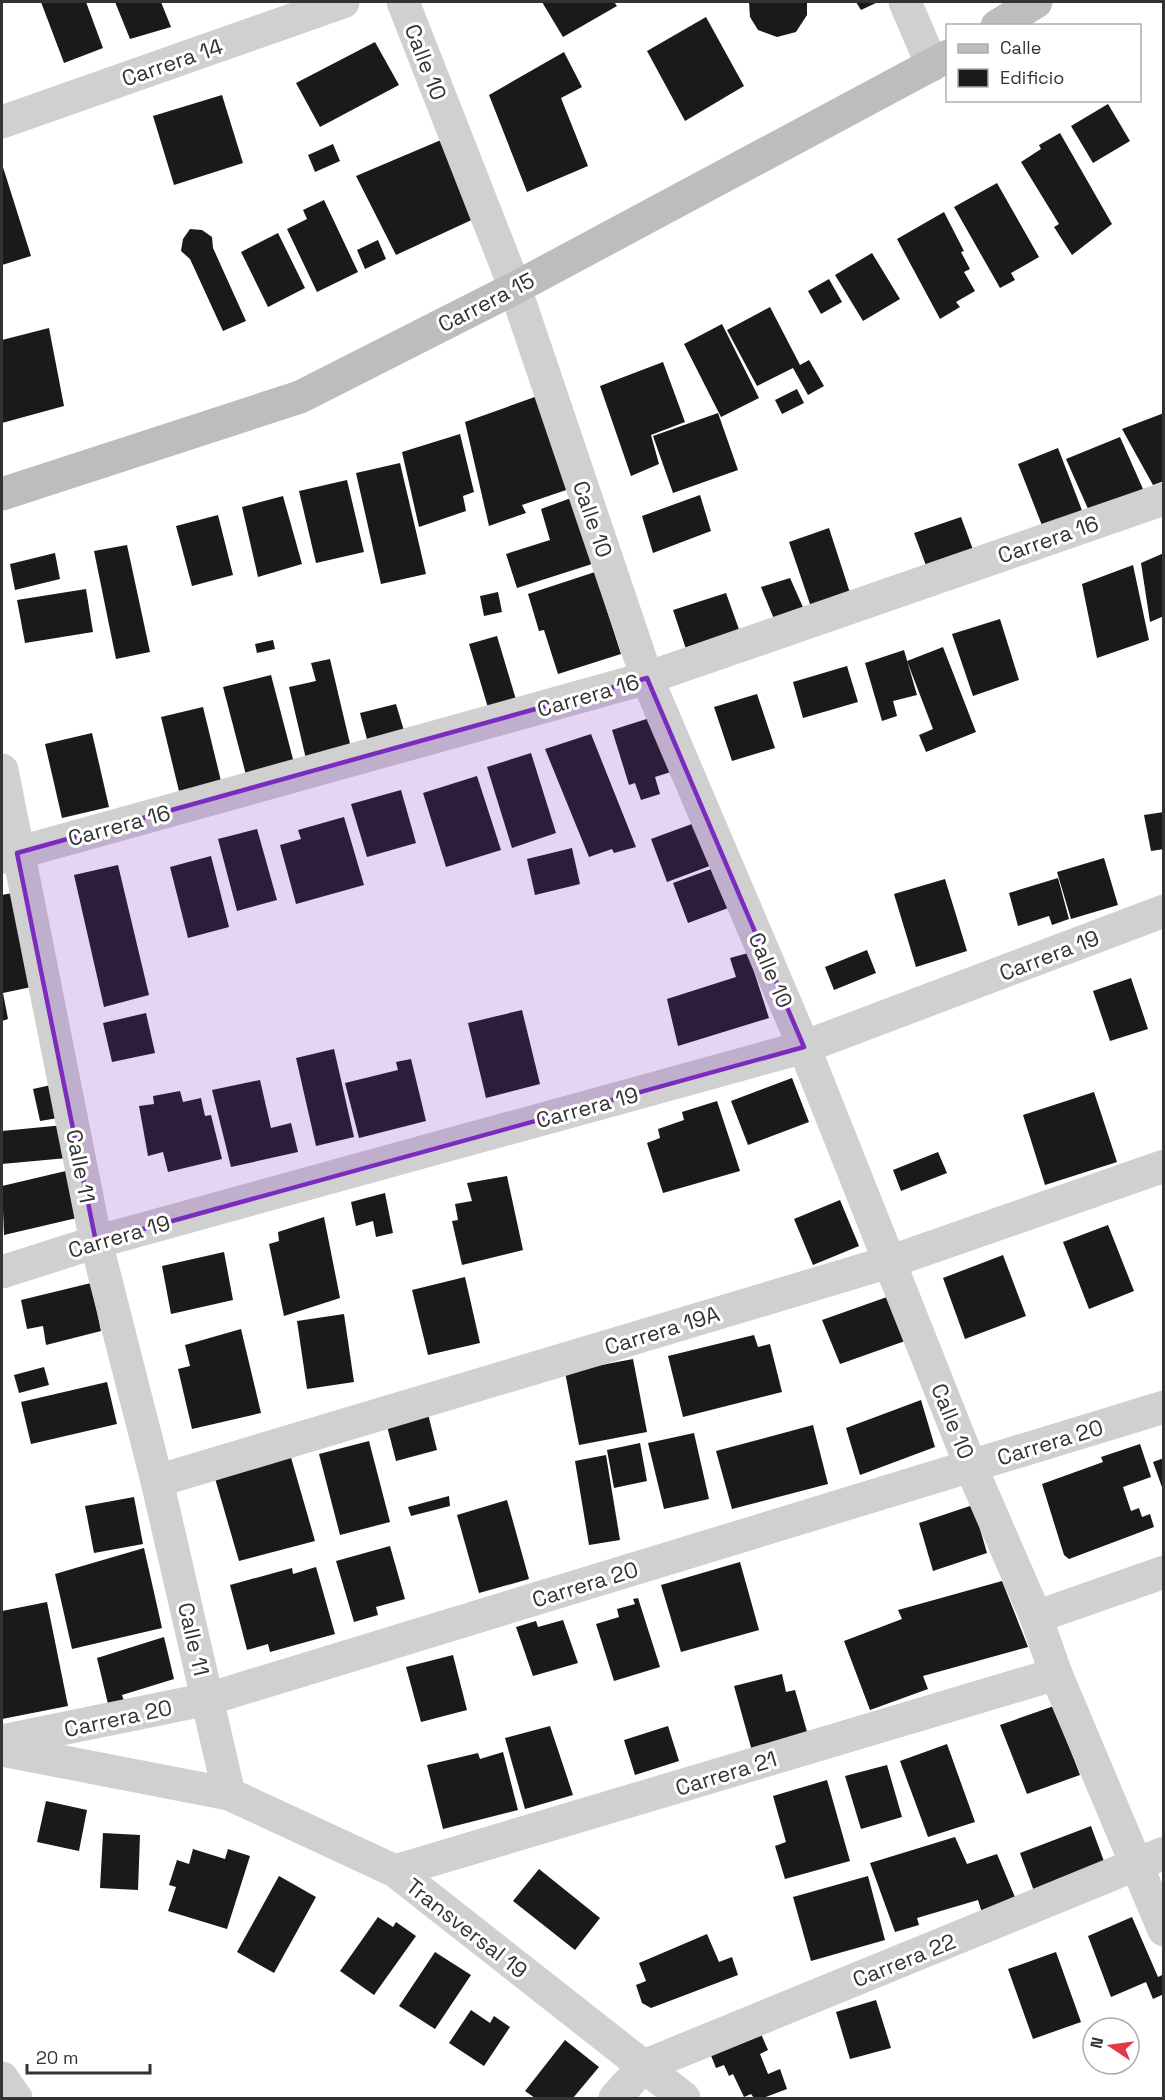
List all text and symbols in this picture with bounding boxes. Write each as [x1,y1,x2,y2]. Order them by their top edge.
street label: Calle 10 [399,20,453,104]
legend [946,24,1141,102]
street label: Carrera 14 [118,32,227,92]
text: Calle [1000,36,1041,59]
text: Edificio [1000,66,1064,89]
street label: Carrera 15 [433,266,539,338]
street label: Calle 10 [567,477,619,561]
street label: Carrera 16 [994,509,1102,569]
street label: Carrera 16 [534,667,642,723]
street label: Carrera 16 [65,798,173,852]
street label: Carrera 19 [995,923,1103,987]
street label: Calle 10 [743,928,799,1012]
street label: Carrera 19 [533,1080,641,1134]
street label: Calle 11 [60,1127,102,1205]
street label: Carrera 19 [65,1208,173,1264]
street label: Carrera 19A [601,1299,723,1361]
street label: Calle 10 [925,1379,981,1463]
street label: Carrera 20 [994,1413,1106,1471]
street label: Carrera 20 [529,1555,641,1613]
street label: Calle 11 [172,1599,216,1679]
street label: Carrera 20 [61,1693,175,1743]
street label: Carrera 21 [672,1744,780,1802]
street label: Transversal 19 [401,1872,533,1984]
street label: Carrera 22 [848,1927,960,1993]
north arrow [1081,2016,1141,2076]
text: N [1085,2035,1108,2050]
scale bar [27,2037,150,2075]
text: 20 m [36,2046,79,2069]

